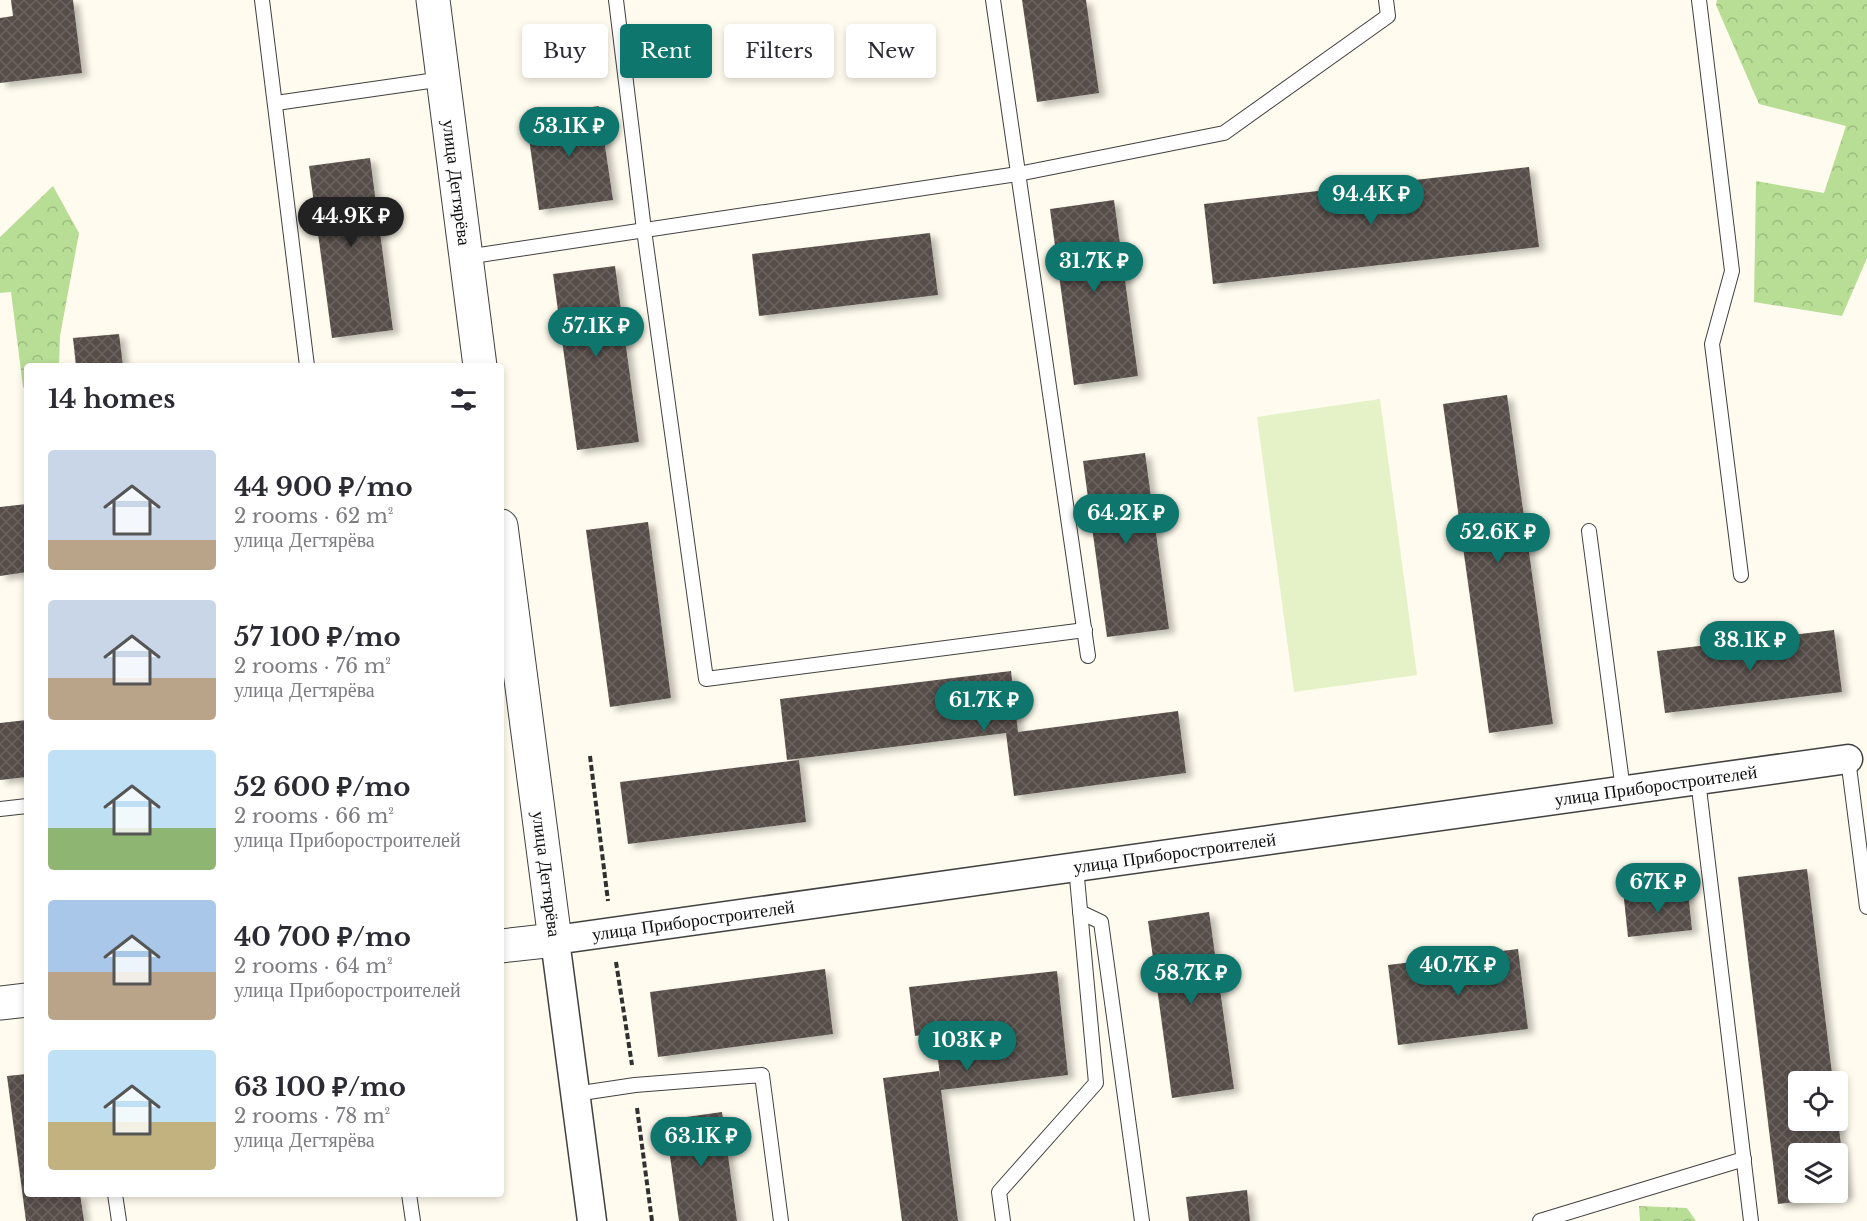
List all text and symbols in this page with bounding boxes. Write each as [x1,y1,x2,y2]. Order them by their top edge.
chip: Buy [522,24,608,78]
chip: Rent [620,24,712,78]
chip: Filters [724,24,834,78]
chip: New [846,24,936,78]
pin: 53.1K ₽ [514,107,624,158]
text: 53.1K ₽ [533,114,605,138]
street label: улица Дегтярёва [437,118,475,247]
pin: 94.4K ₽ [1316,175,1426,226]
text: 94.4K ₽ [1332,182,1410,206]
pin: 44.9K ₽ [296,197,406,248]
text: 44.9K ₽ [312,204,390,228]
pin: 31.7K ₽ [1039,242,1149,293]
text: 31.7K ₽ [1059,249,1129,273]
pin: 57.1K ₽ [541,307,651,358]
text: 57.1K ₽ [562,314,630,338]
text: 14 homes [48,383,175,415]
icon: filters [447,383,480,416]
text: 44 900 ₽/mo [234,471,413,503]
icon: home [96,474,168,546]
pin: 64.2K ₽ [1071,494,1181,545]
text: 64.2K ₽ [1087,501,1165,525]
text: 2 rooms · 62 m² [234,504,393,528]
pin: 52.6K ₽ [1443,513,1553,564]
text: 52.6K ₽ [1460,520,1536,544]
text: улица Дегтярёва [234,528,375,552]
text: 57 100 ₽/mo [234,621,401,653]
pin: 38.1K ₽ [1695,621,1805,672]
icon: home [96,624,168,696]
text: 38.1K ₽ [1714,628,1786,652]
text: 2 rooms · 76 m² [234,654,391,678]
text: улица Дегтярёва [234,678,375,702]
pin: 61.7K ₽ [929,681,1039,732]
text: 61.7K ₽ [949,688,1019,712]
street label: улица Приборостроителей [1553,761,1759,811]
text: 52 600 ₽/mo [234,771,410,803]
icon: home [96,774,168,846]
text: 2 rooms · 66 m² [234,804,394,828]
street label: улица Дегтярёва [527,810,566,938]
text: улица Приборостроителей [234,828,461,852]
street label: улица Приборостроителей [1072,828,1278,878]
pin: 67K ₽ [1616,863,1700,914]
text: 67K ₽ [1630,870,1686,894]
street label: улица Приборостроителей [591,896,796,946]
text: 40 700 ₽/mo [234,921,411,953]
icon: home [96,924,168,996]
pin: 40.7K ₽ [1403,946,1513,997]
text: 40.7K ₽ [1420,953,1496,977]
text: 2 rooms · 64 m² [234,954,393,978]
pin: 58.7K ₽ [1136,954,1246,1005]
text: 58.7K ₽ [1155,961,1227,985]
text: улица Приборостроителей [234,978,461,1002]
pin: 103K ₽ [918,1021,1016,1072]
text: 103K ₽ [932,1028,1002,1052]
text: 63 100 ₽/mo [234,1071,406,1103]
map controls [1788,1071,1848,1203]
button: locate [1788,1071,1848,1131]
icon: home [96,1074,168,1146]
text: 2 rooms · 78 m² [234,1104,390,1128]
pin: 63.1K ₽ [646,1117,756,1168]
text: 63.1K ₽ [664,1124,738,1148]
text: улица Дегтярёва [234,1128,375,1152]
button: layers [1788,1143,1848,1203]

